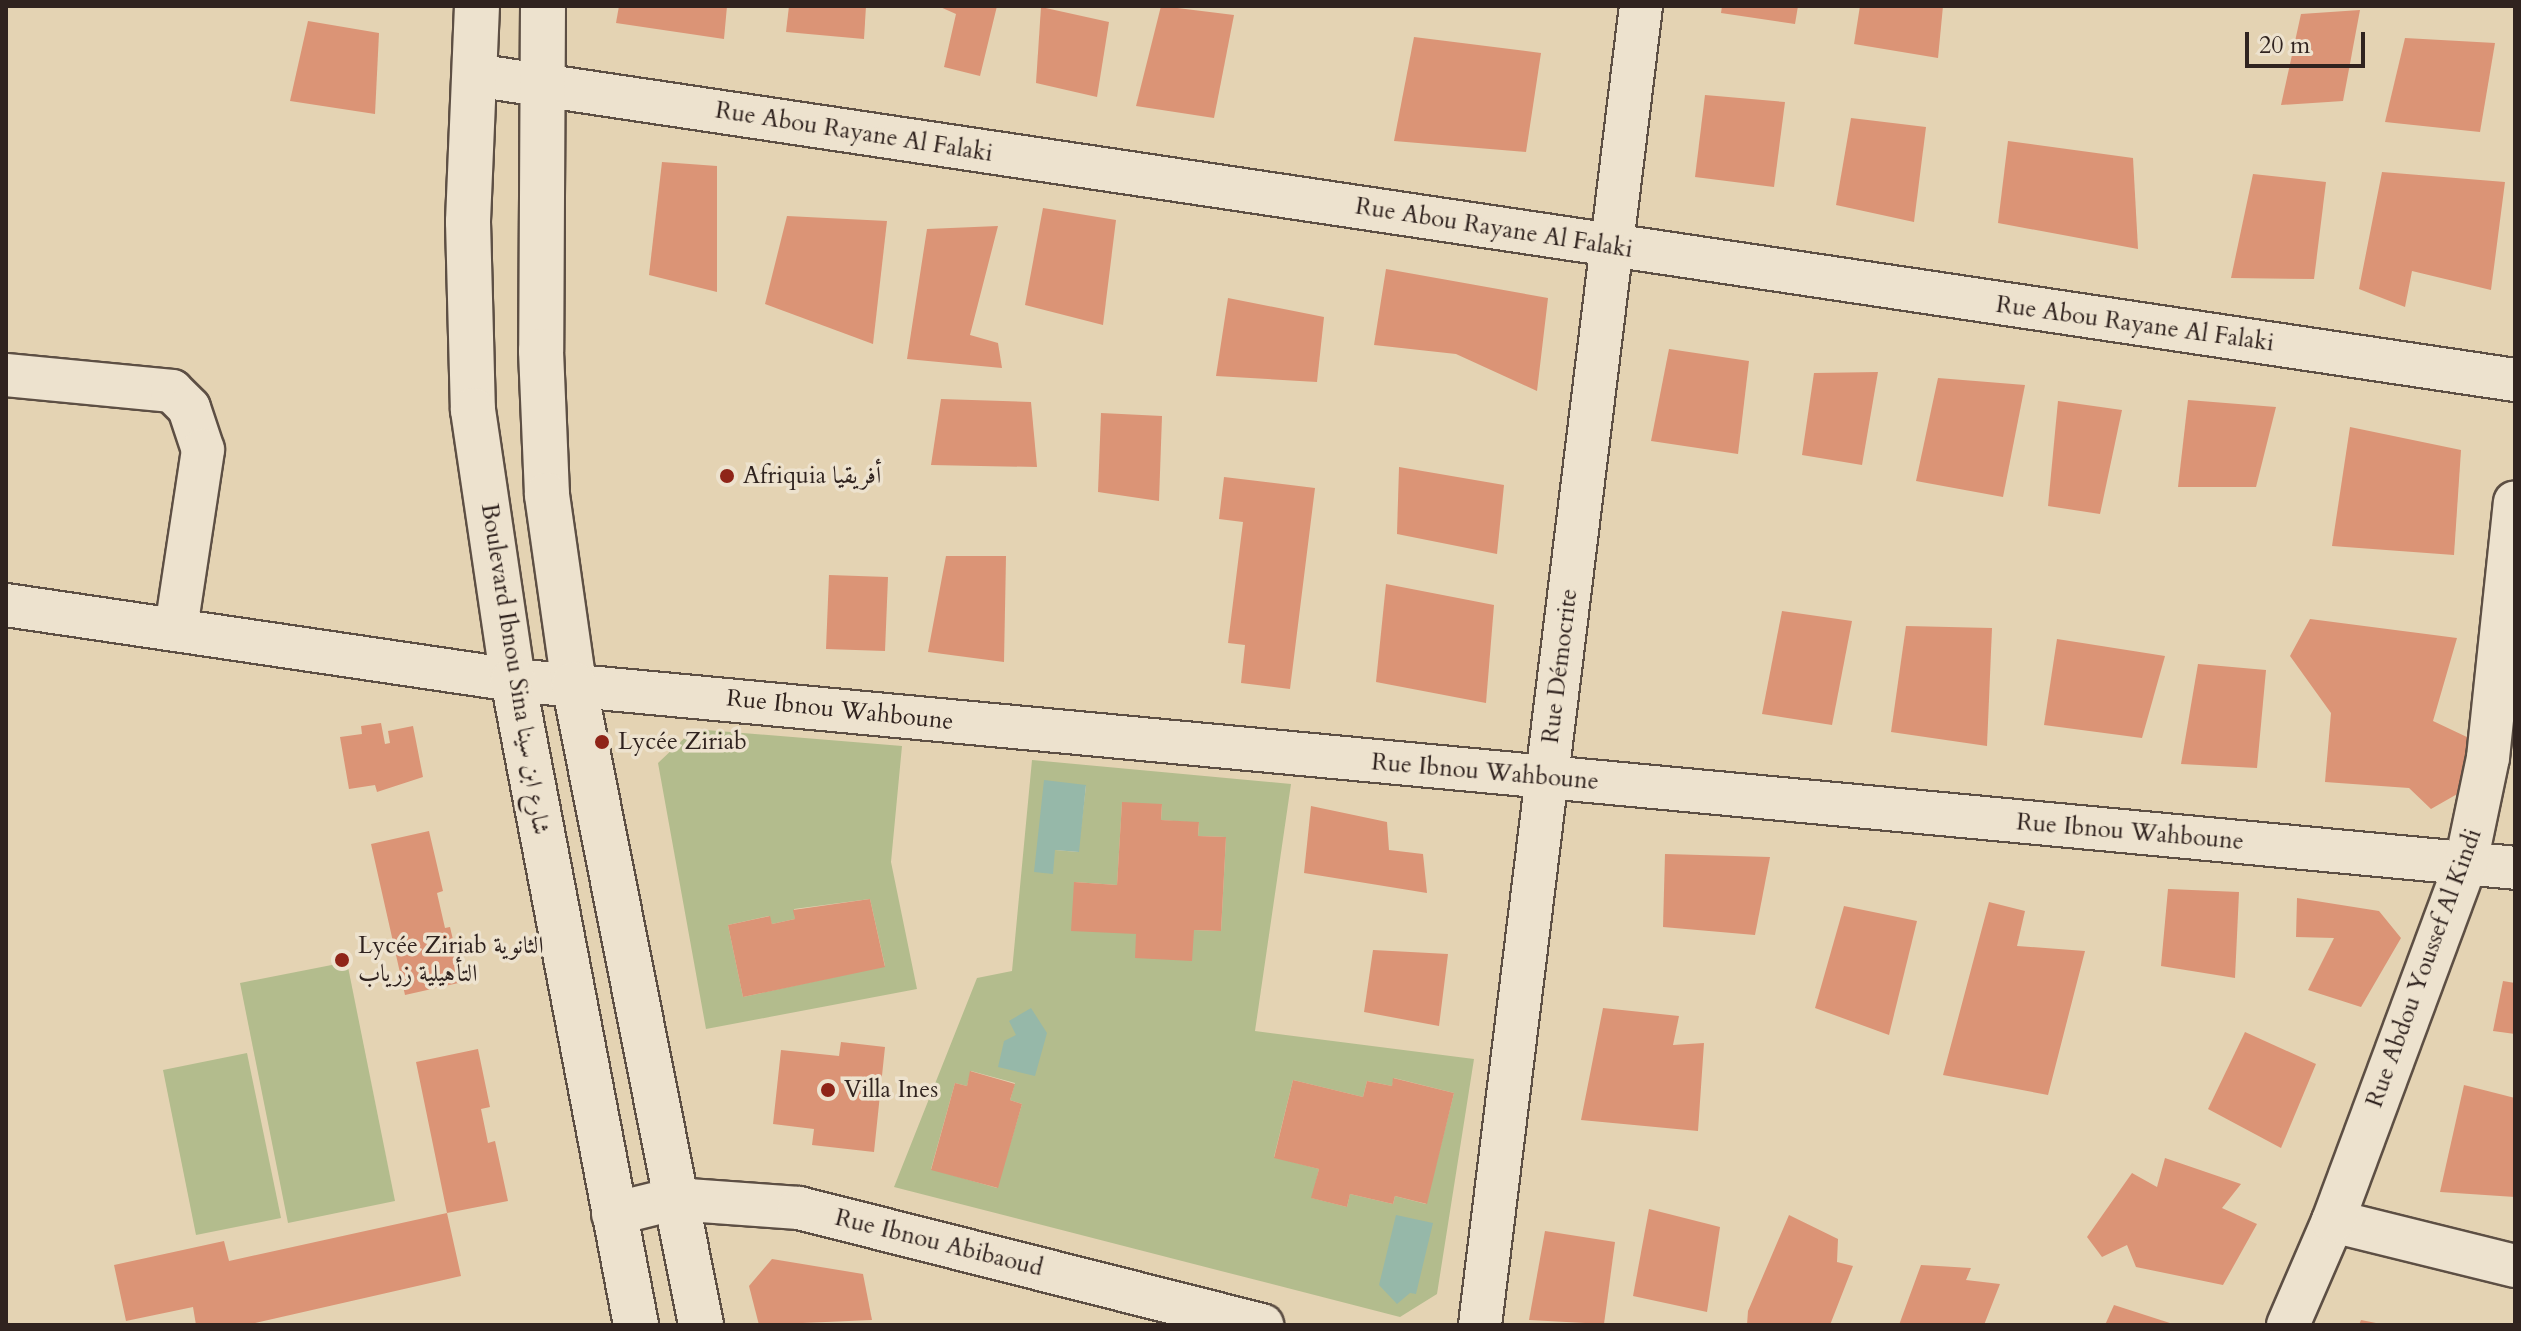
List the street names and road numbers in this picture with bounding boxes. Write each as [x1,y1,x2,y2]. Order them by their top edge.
street label: Rue Abou Rayane Al Falaki [713,96,995,168]
street label: Rue Abou Rayane Al Falaki [1353,192,1635,264]
street label: Rue Abou Rayane Al Falaki [1994,290,2276,358]
street label: Boulevard Ibnou Sina شارع ابن سينا [475,501,555,837]
street label: Rue Démocrite [1536,587,1584,745]
street label: Rue Ibnou Wahboune [725,684,955,736]
street label: Rue Ibnou Wahboune [1370,748,1600,796]
street label: Rue Ibnou Wahboune [2015,808,2245,856]
street label: Rue Abdou Youssef Al Kindi [2360,825,2488,1111]
street label: Rue Ibnou Abibaoud [832,1203,1046,1283]

